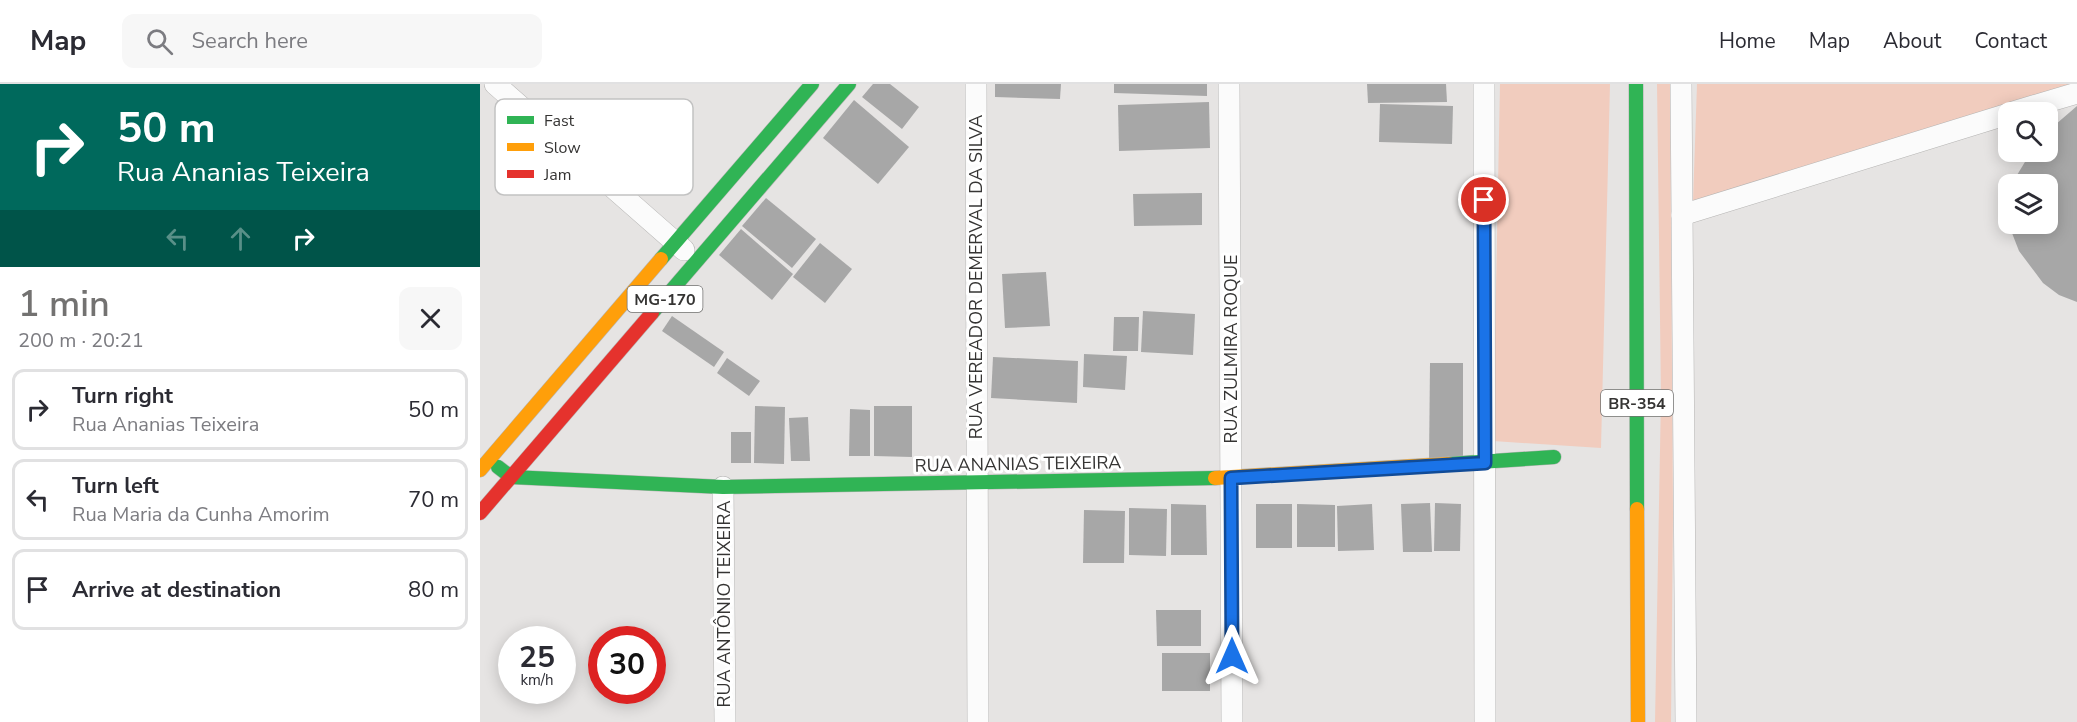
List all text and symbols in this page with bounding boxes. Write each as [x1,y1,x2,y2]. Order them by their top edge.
search box [122,14,542,68]
text: Map [30,22,86,60]
icon: search [143,25,176,58]
text: Search here [191,26,308,56]
text: Home [1719,27,1776,55]
text: Map [1809,27,1850,55]
text: About [1883,27,1941,55]
text: Contact [1974,27,2047,55]
legend [495,99,693,195]
text: 50 m [117,100,216,157]
map controls [1998,102,2058,234]
button: search [1998,102,2058,162]
icon: right [18,108,96,186]
text: Fast [544,110,575,132]
street label: RUA VEREADOR DEMERVAL DA SILVA [964,115,988,439]
text: Slow [544,137,581,159]
text: Rua Ananias Teixeira [117,154,370,191]
text: Jam [543,164,571,186]
pin [1458,174,1509,225]
button: layers [1998,174,2058,234]
icon: arrive [1467,183,1500,216]
icon: left [161,222,194,255]
icon: ahead [224,222,257,255]
icon: right [287,222,320,255]
street label: RUA ZULMIRA ROQUE [1219,254,1243,444]
text: 1 min [18,280,110,329]
road number: MG-170 [628,286,702,312]
button: close [399,287,462,350]
text: 200 m · 20:21 [18,327,144,354]
text: Turn right [72,381,173,411]
road number: BR-354 [1601,390,1673,416]
icon: right [21,393,54,426]
text: 50 m [408,395,459,425]
text: Rua Ananias Teixeira [72,411,259,438]
street label: RUA ANANIAS TEIXEIRA [914,450,1122,478]
text: Turn left [72,471,159,501]
icon: left [21,483,54,516]
text: 70 m [408,485,459,515]
street label: RUA ANTÔNIO TEIXEIRA [712,500,736,708]
text: Rua Maria da Cunha Amorim [72,501,330,528]
icon: arrive [21,573,54,606]
text: Arrive at destination [72,575,281,605]
text: 80 m [408,575,459,605]
position arrow [1200,624,1264,688]
speed limit sign: 30 [588,626,666,704]
text: 25 [519,637,555,678]
text: km/h [520,670,554,690]

